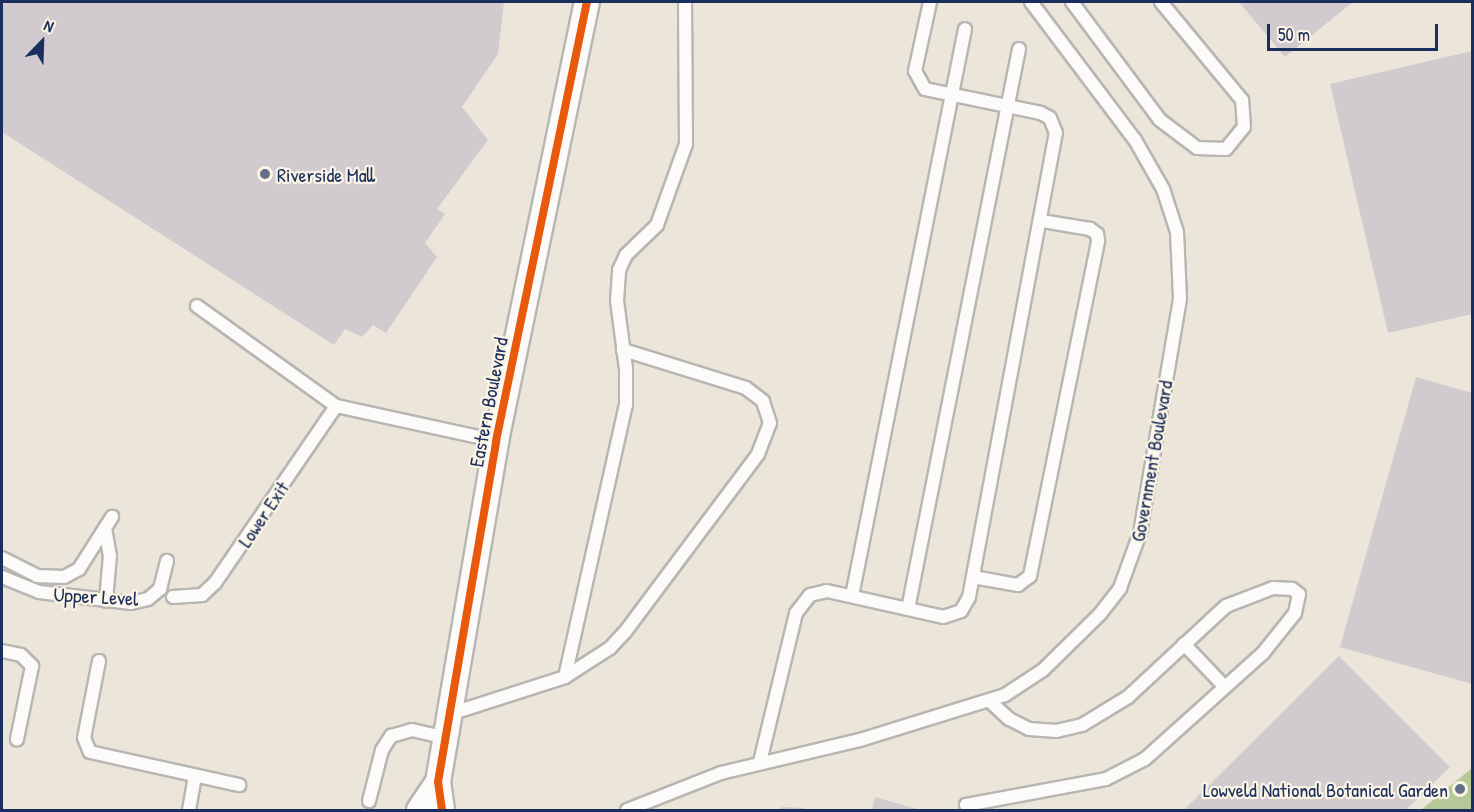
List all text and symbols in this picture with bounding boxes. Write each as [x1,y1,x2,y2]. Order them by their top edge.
north arrow [12,12,72,72]
scale bar [1270,12,1441,50]
text: N [41,14,57,37]
text: 50 m [1278,22,1310,47]
place label: Riverside Mall [277,162,375,186]
marker: Riverside Mall [258,167,272,181]
street label: Eastern Boulevard [464,335,512,469]
street label: Government Boulevard [1125,379,1177,543]
street label: Lower Exit [232,477,294,551]
street label: Upper Level [53,582,139,610]
place label: Lowveld National Botanical Garden [1203,777,1448,801]
marker: Lowveld National Botanical Garden [1453,782,1467,796]

